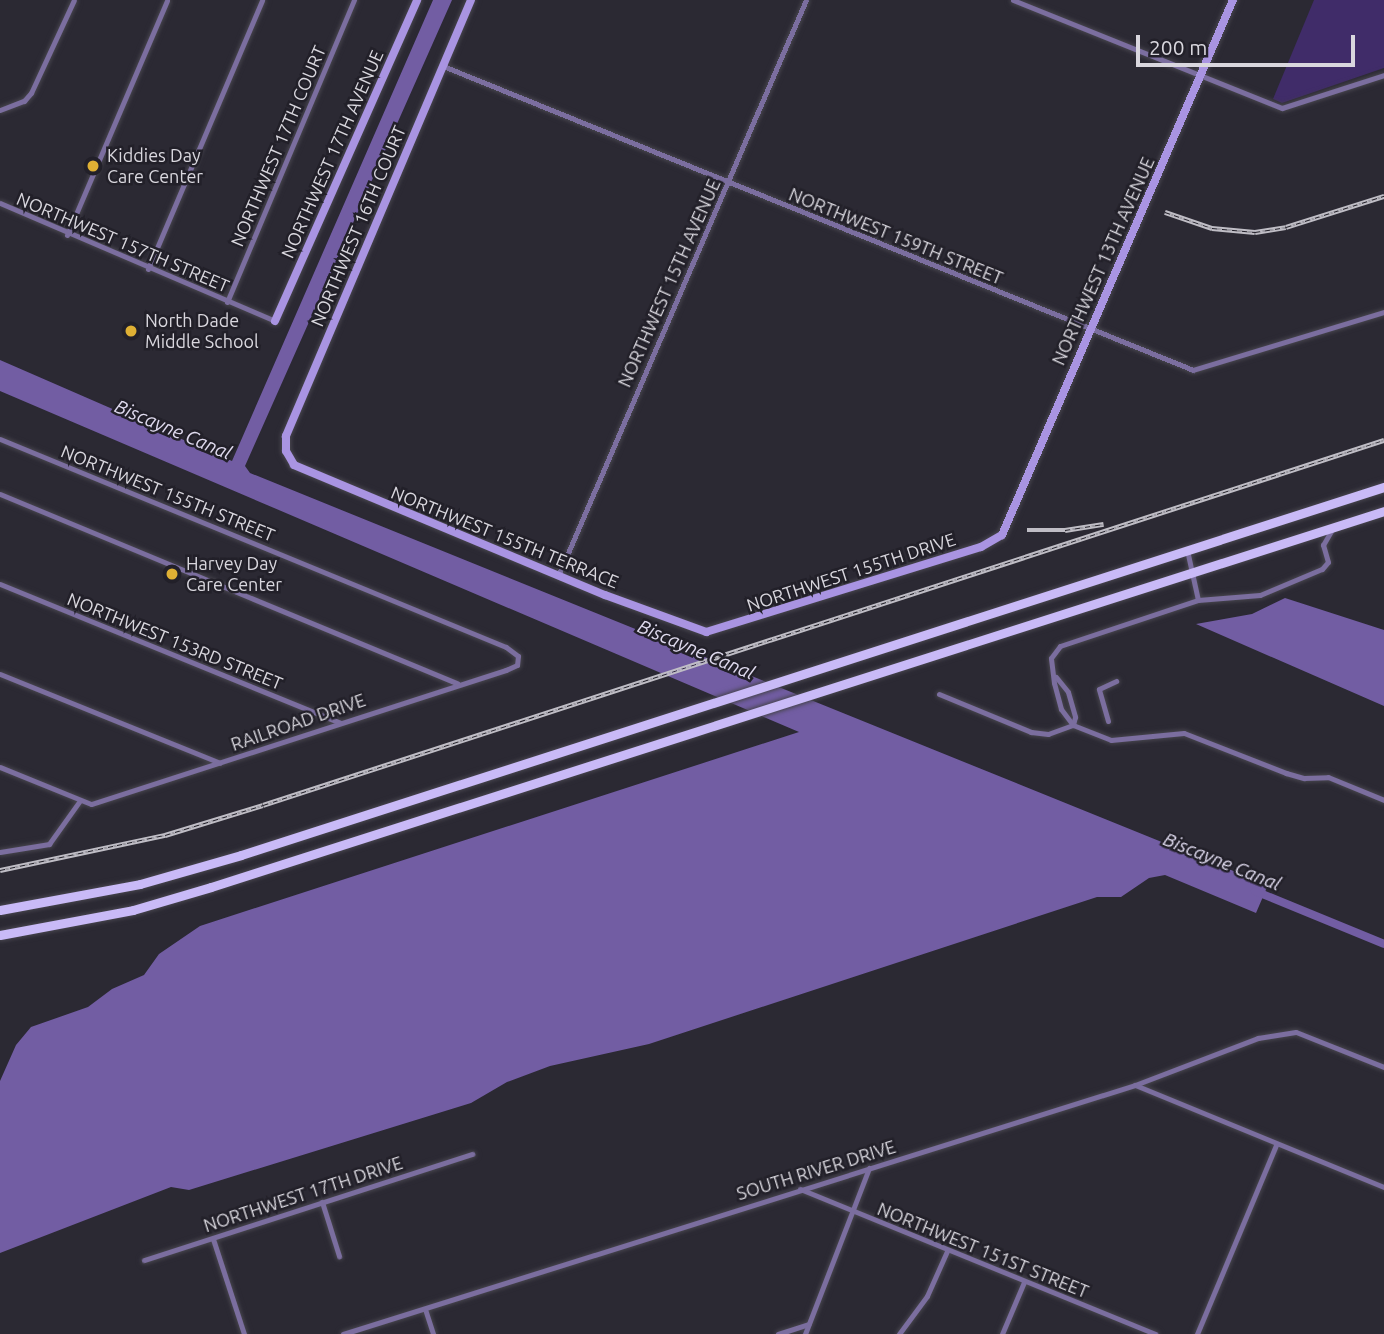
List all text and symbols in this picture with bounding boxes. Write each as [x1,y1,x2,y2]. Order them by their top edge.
scale bar [1139,21,1358,65]
text: 200 m [1149,35,1207,59]
street label: NORTHWEST 17TH COURT [226,42,330,250]
street label: NORTHWEST 17TH AVENUE [276,47,388,261]
street label: NORTHWEST 16TH COURT [306,122,410,330]
place label: Kiddies Day Care Center [107,145,203,188]
street label: NORTHWEST 13TH AVENUE [1047,154,1159,368]
marker: Kiddies Day Care Center [85,158,101,174]
street label: NORTHWEST 15TH AVENUE [613,176,725,390]
street label: NORTHWEST 159TH STREET [786,183,1006,289]
street label: NORTHWEST 157TH STREET [13,187,233,297]
place label: North Dade Middle School [145,310,259,352]
marker: North Dade Middle School [123,323,139,339]
water label: Biscayne Canal [111,395,235,465]
street label: NORTHWEST 155TH STREET [58,440,278,546]
street label: NORTHWEST 155TH TERRACE [388,481,622,593]
street label: NORTHWEST 155TH DRIVE [744,528,958,616]
place label: Harvey Day Care Center [186,553,282,596]
marker: Harvey Day Care Center [164,566,180,582]
street label: NORTHWEST 153RD STREET [64,588,286,694]
water label: Biscayne Canal [634,615,758,685]
street label: RAILROAD DRIVE [228,689,368,755]
water label: Biscayne Canal [1160,828,1284,896]
street label: SOUTH RIVER DRIVE [734,1136,898,1204]
street label: NORTHWEST 17TH DRIVE [201,1152,405,1236]
street label: NORTHWEST 151ST STREET [874,1198,1092,1302]

